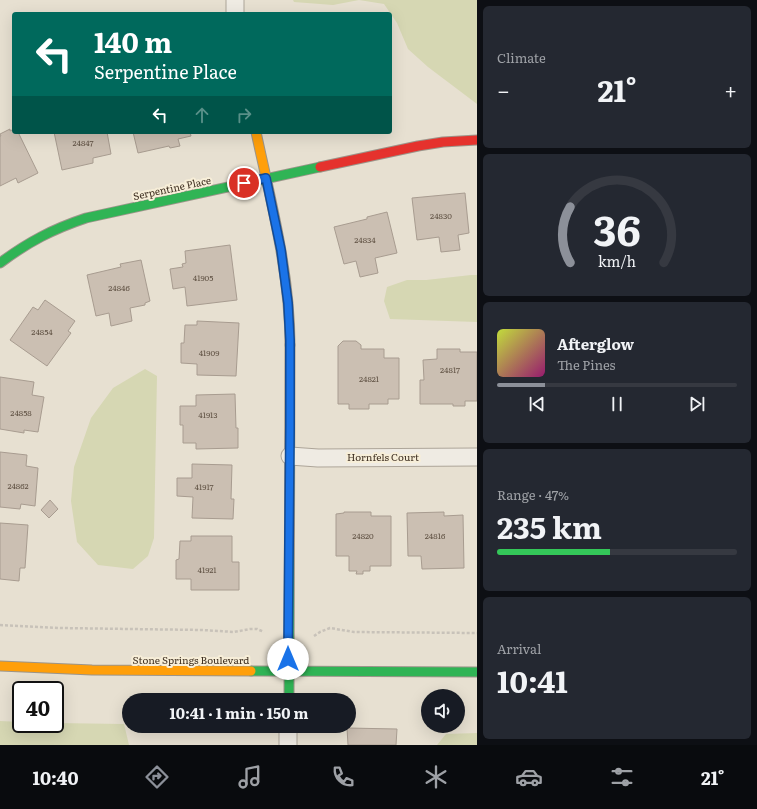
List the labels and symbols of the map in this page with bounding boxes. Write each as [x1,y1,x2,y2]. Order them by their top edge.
house number: 24847 [72,137,94,148]
pin [227,166,261,200]
street label: Serpentine Place [132,172,212,203]
house number: 24830 [430,210,452,221]
house number: 24834 [354,234,376,245]
house number: 41905 [193,272,213,283]
house number: 24846 [108,282,130,293]
house number: 24854 [31,326,53,337]
house number: 41909 [199,347,219,358]
house number: 24817 [440,364,460,375]
house number: 24821 [359,373,380,384]
house number: 24858 [10,407,32,418]
house number: 41913 [198,409,218,420]
street label: Hornfels Court [347,449,419,464]
house number: 24862 [7,480,29,491]
house number: 41917 [195,481,213,492]
house number: 24820 [352,530,374,541]
house number: 24816 [425,530,446,541]
house number: 41921 [197,564,217,575]
position arrow [267,638,309,680]
street label: Stone Springs Boulevard [133,652,249,667]
speed limit sign: 40 [12,681,64,733]

